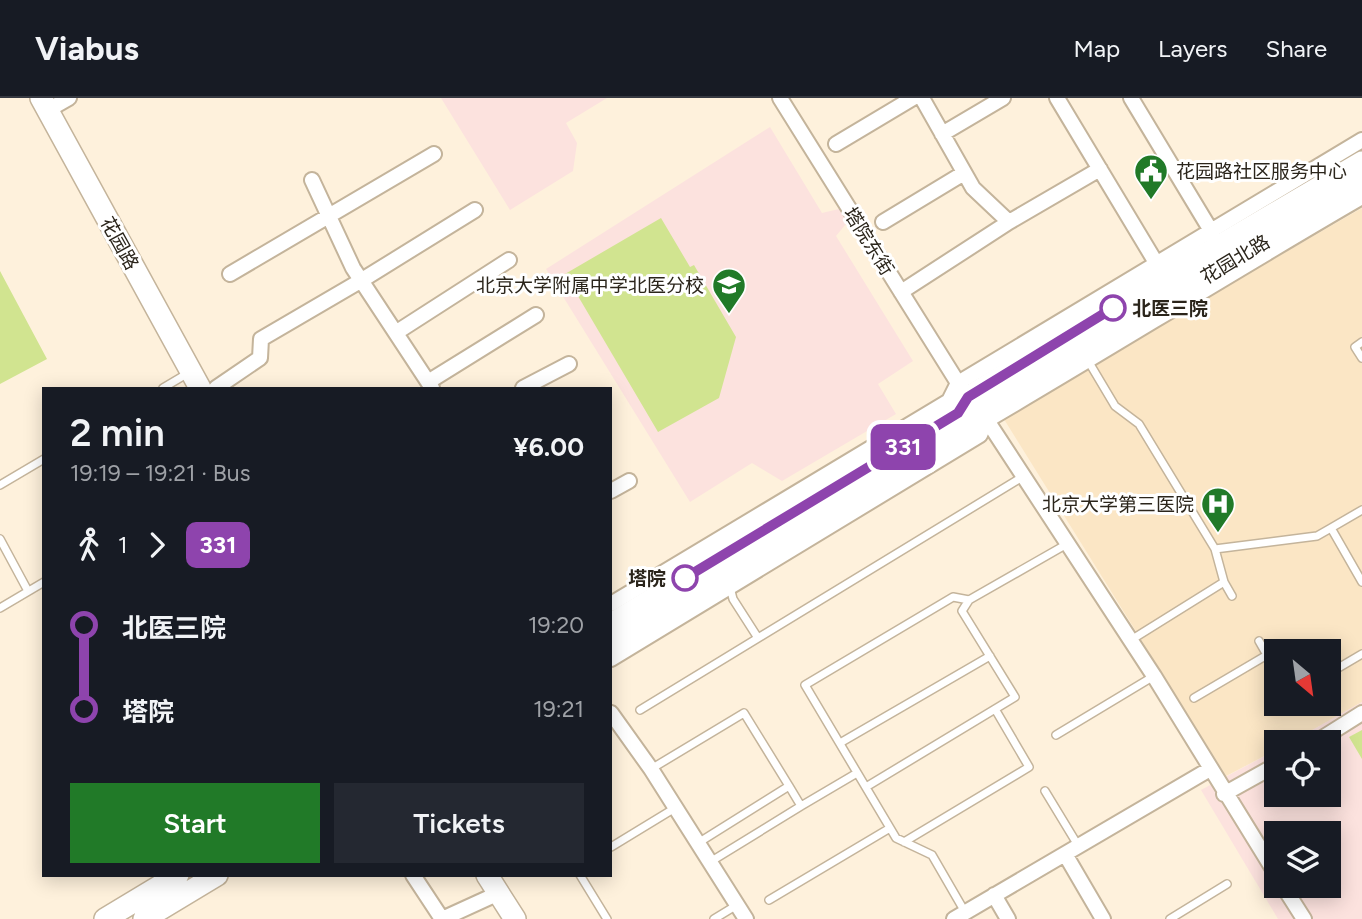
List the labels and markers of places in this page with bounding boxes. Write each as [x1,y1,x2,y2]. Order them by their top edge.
public building icon: 花园路社区服务中心 [1132,152,1170,201]
place label: 花园路社区服务中心 [1176,160,1347,183]
school or university icon: 北京大学附属中学北医分校 [710,266,748,315]
place label: 北京大学附属中学北医分校 [476,274,704,297]
marker: 北医三院 [1100,295,1126,321]
place label: 北医三院 [1132,297,1208,320]
hospital icon: 北京大学第三医院 [1199,485,1237,534]
place label: 北京大学第三医院 [1042,493,1194,516]
marker: 塔院 [672,565,698,591]
place label: 塔院 [628,567,666,590]

